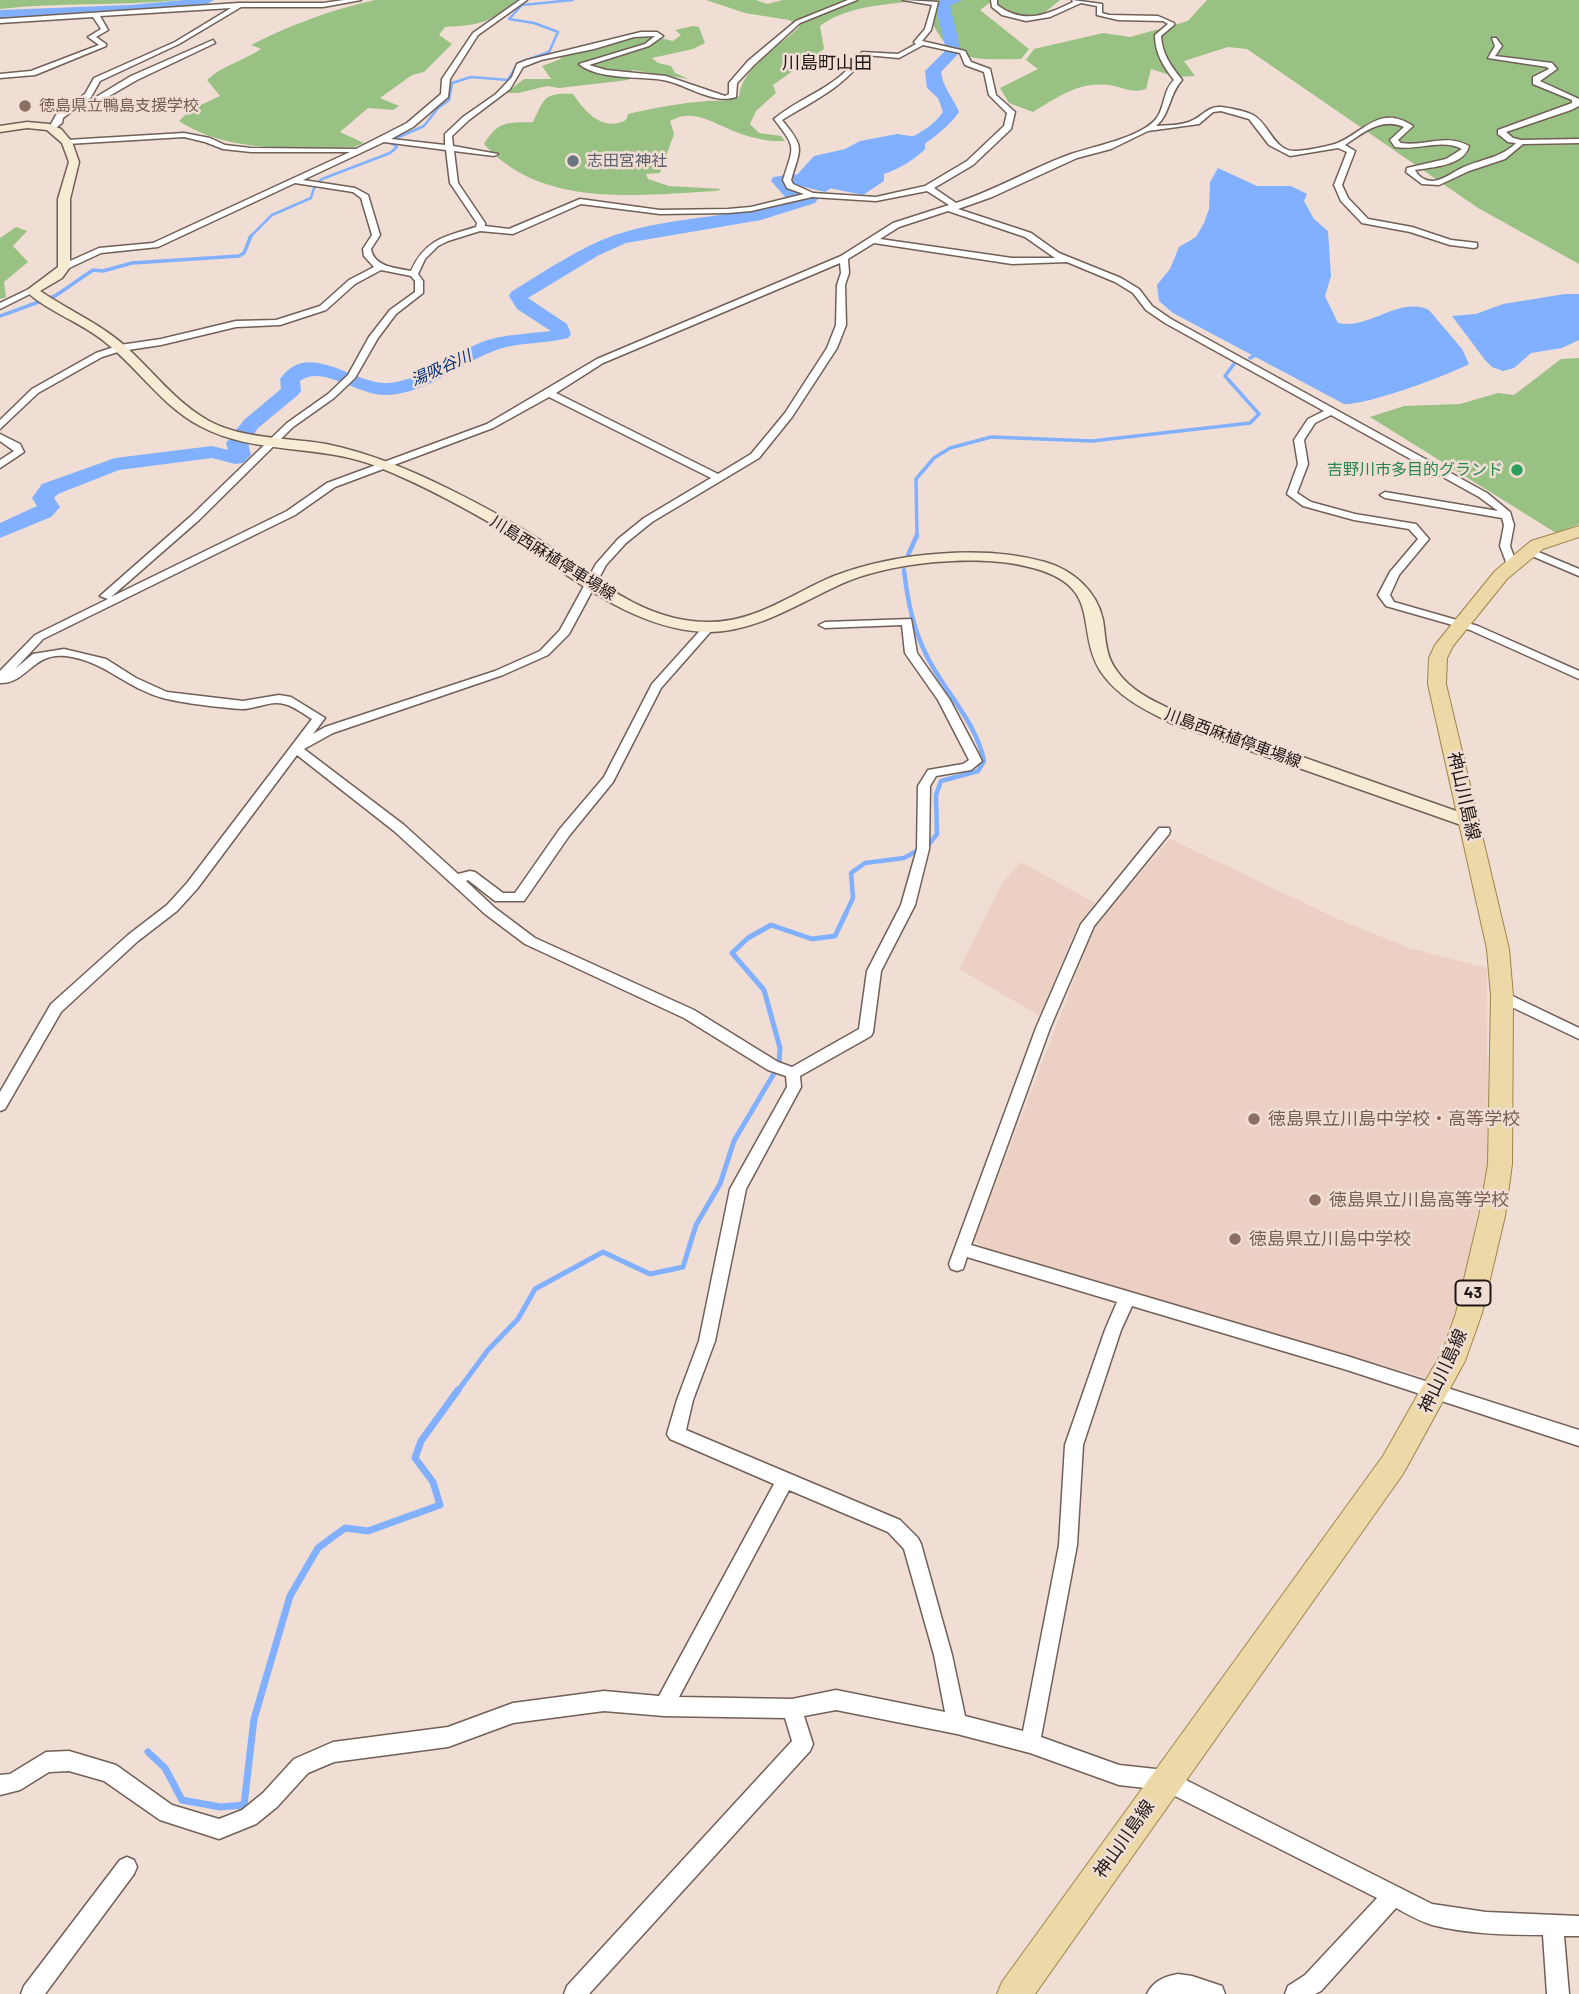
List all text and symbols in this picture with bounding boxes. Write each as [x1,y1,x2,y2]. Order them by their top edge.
district label: 川島町山田 [782,52,872,74]
place label: 徳島県立鴨島支援学校 [39,96,199,116]
marker: 徳島県立鴨島支援学校 [17,98,33,114]
place label: 志田宮神社 [587,151,667,171]
marker: 志田宮神社 [565,153,581,169]
water label: 湯吸谷川 [408,346,474,390]
place label: 吉野川市多目的グランド [1327,460,1503,480]
marker: 吉野川市多目的グランド [1509,462,1525,478]
street label: 川島西麻植停車場線 [487,512,619,604]
street label: 川島西麻植停車場線 [1162,704,1304,772]
street label: 神山川島線 [1443,750,1485,842]
place label: 徳島県立川島中学校・高等学校 [1268,1108,1520,1130]
marker: 徳島県立川島中学校・高等学校 [1246,1111,1262,1127]
place label: 徳島県立川島高等学校 [1329,1189,1509,1211]
marker: 徳島県立川島高等学校 [1307,1192,1323,1208]
place label: 徳島県立川島中学校 [1249,1228,1411,1250]
marker: 徳島県立川島中学校 [1227,1231,1243,1247]
road number: 43 [1456,1280,1490,1306]
street label: 神山川島線 [1414,1326,1472,1416]
street label: 神山川島線 [1089,1796,1159,1882]

